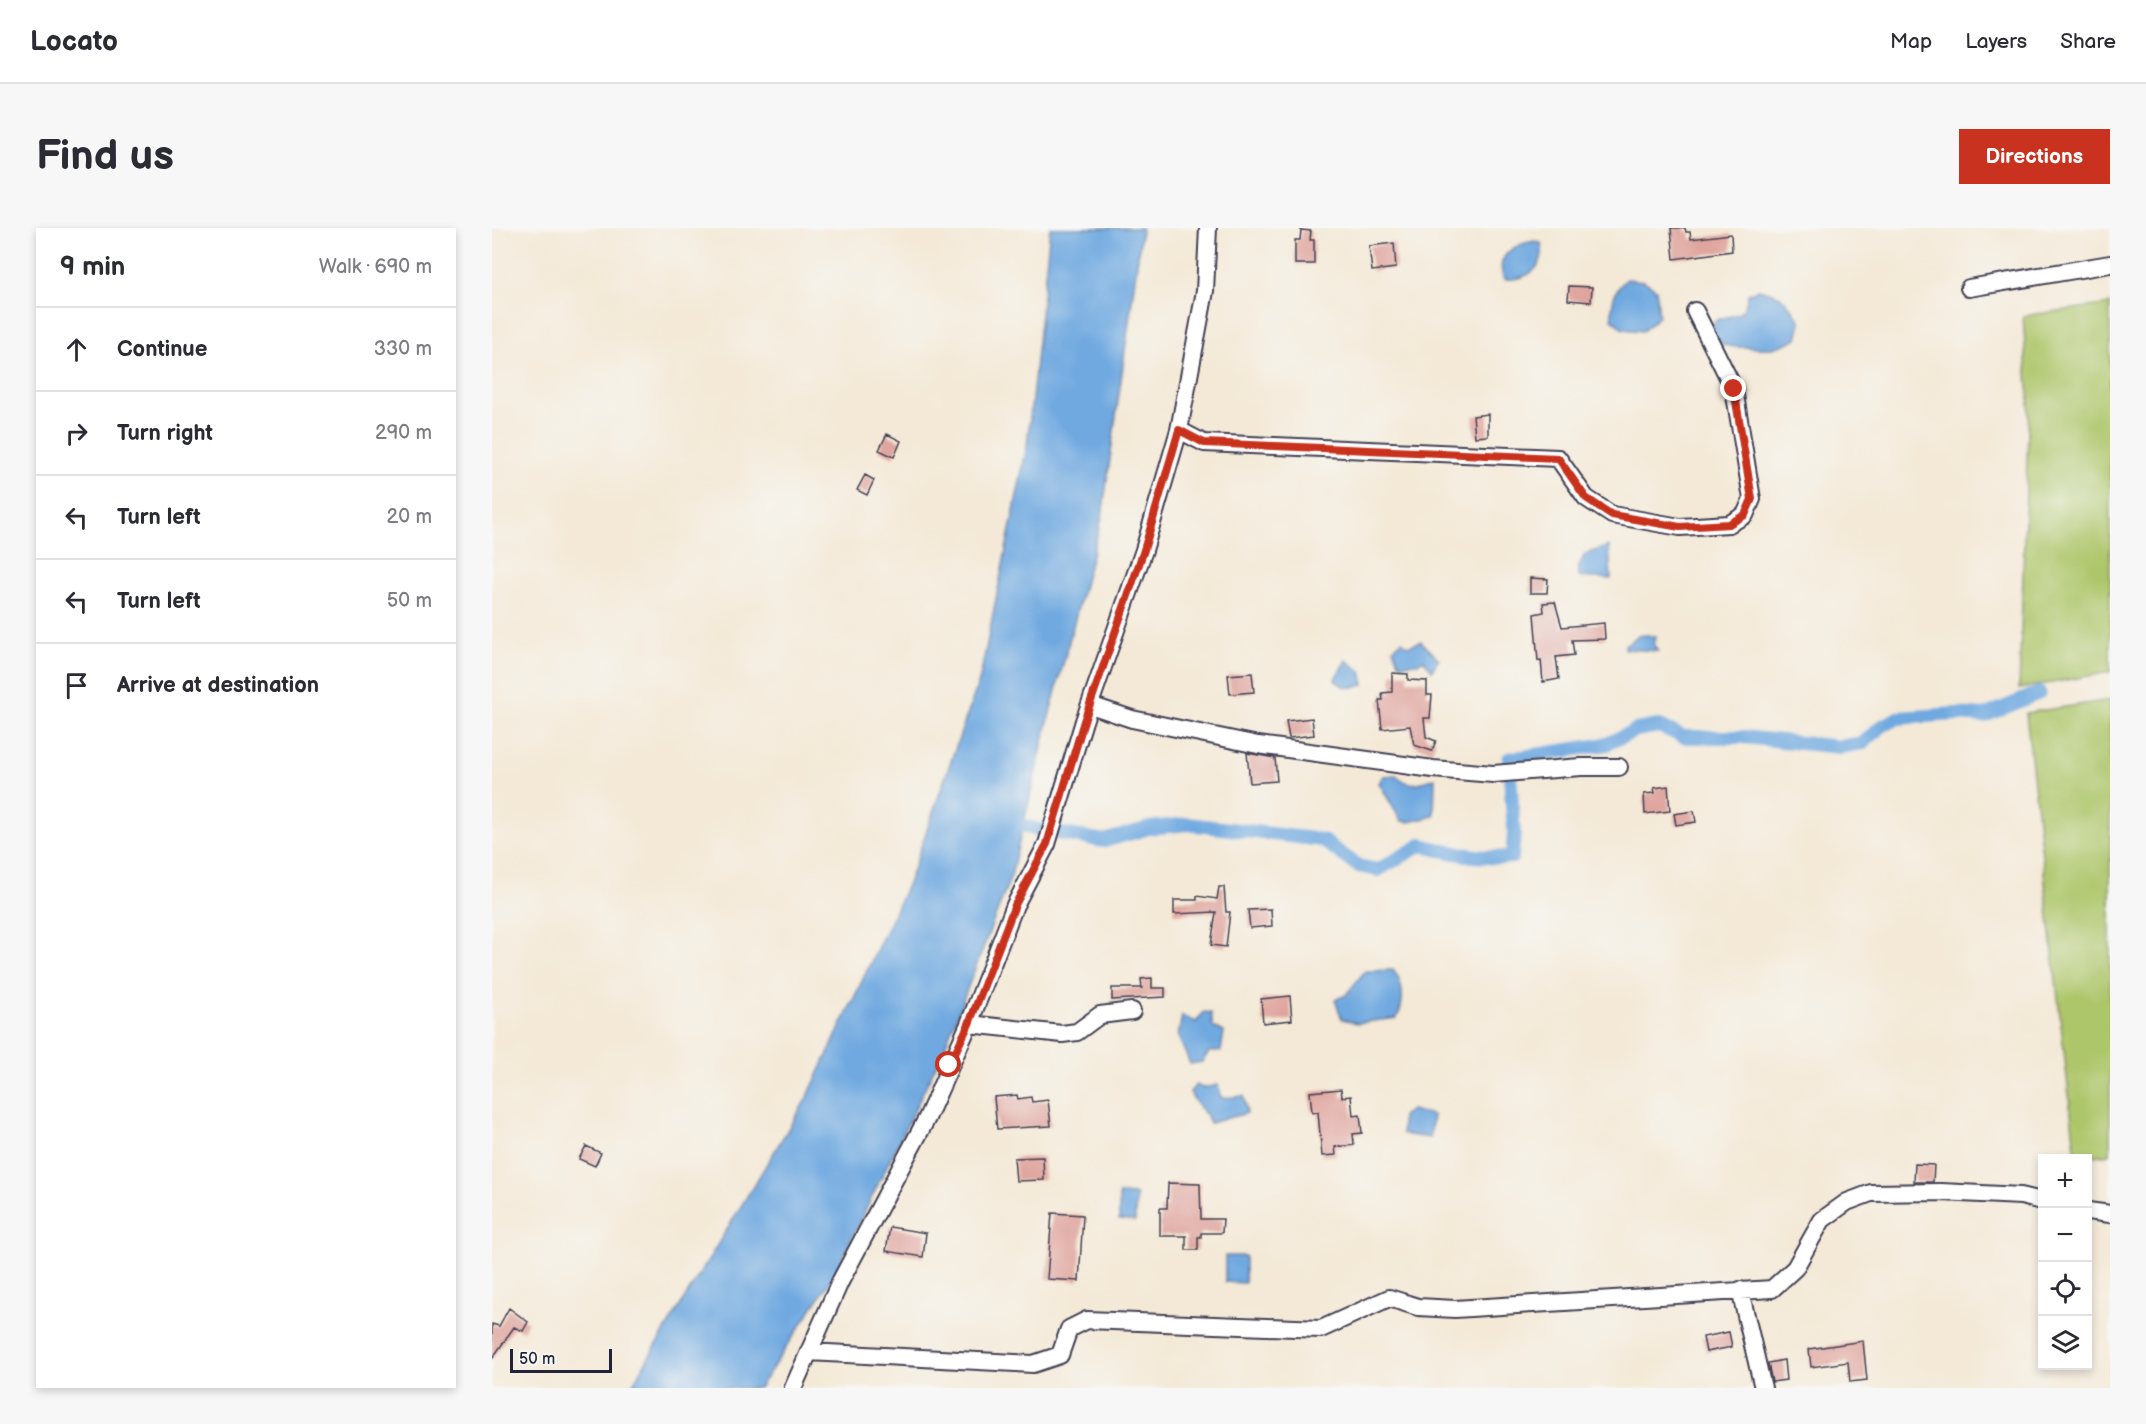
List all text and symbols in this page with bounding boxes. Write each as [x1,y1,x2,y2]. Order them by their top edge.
text: Locato [30,25,118,58]
text: Map [1890,29,1932,54]
text: Layers [1965,29,2027,54]
text: Share [2060,29,2116,54]
button: Directions [1959,129,2110,184]
text: Find us [36,131,174,182]
text: 9 min [60,252,125,283]
text: Walk · 690 m [319,255,432,279]
icon: ahead [60,333,93,366]
text: Continue [117,336,207,363]
text: 330 m [374,337,432,361]
route end [1720,375,1746,401]
icon: right [60,417,93,450]
text: Turn right [117,420,213,447]
text: 290 m [375,421,432,445]
icon: left [60,501,93,534]
text: Turn left [117,504,201,531]
text: 20 m [387,505,432,529]
icon: left [60,585,93,618]
text: Turn left [117,588,201,615]
text: 50 m [387,589,432,613]
icon: arrive [60,669,93,702]
text: Arrive at destination [117,672,319,699]
route start [935,1051,961,1077]
map controls [2038,1154,2092,1370]
button: + [2038,1154,2092,1208]
button: − [2038,1208,2092,1262]
button: locate [2038,1262,2092,1316]
button: layers [2038,1316,2092,1370]
scale bar [510,1346,612,1374]
text: 50 m [519,1350,555,1369]

